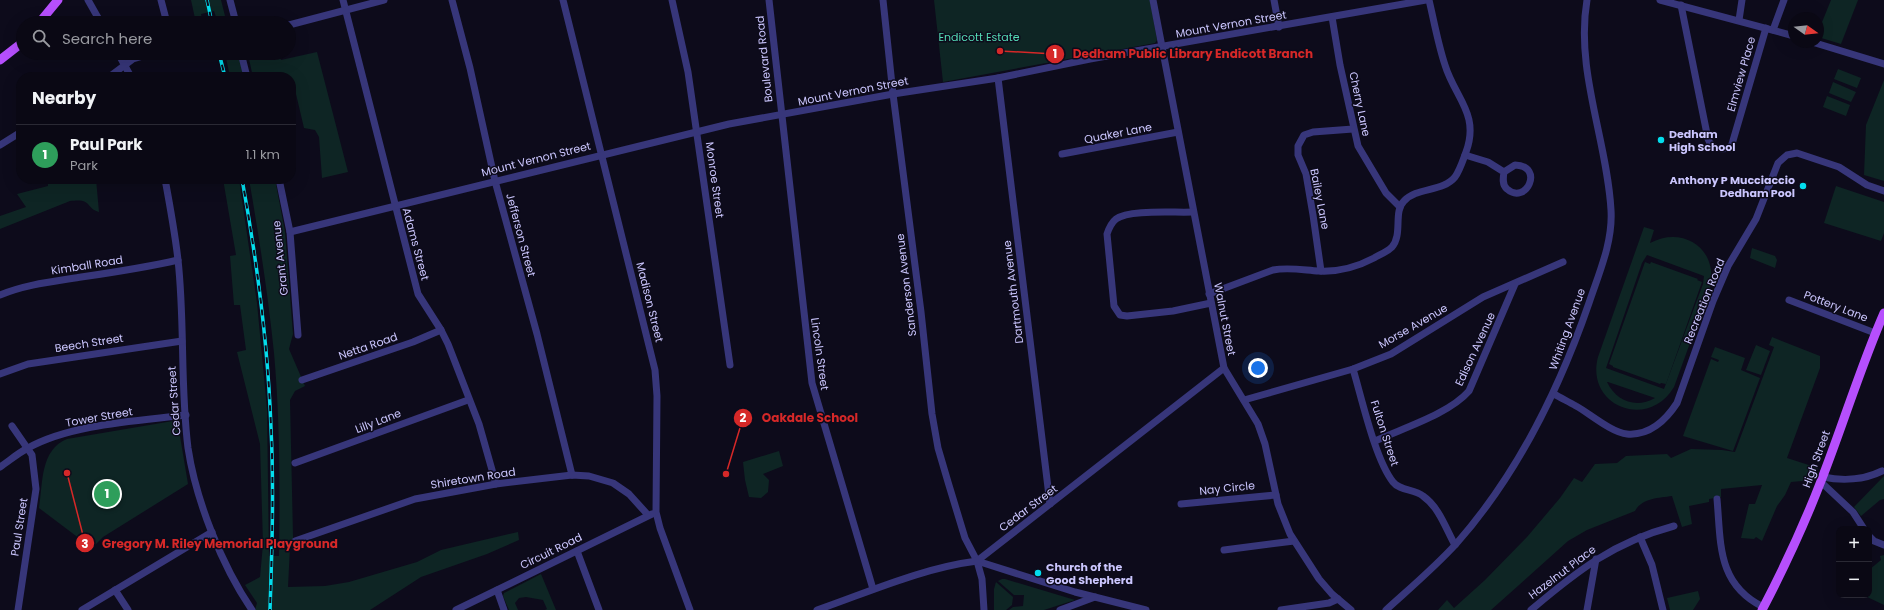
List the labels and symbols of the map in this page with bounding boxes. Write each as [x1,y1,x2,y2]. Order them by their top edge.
street label: Mount Vernon Street [1174,6,1288,42]
north arrow [1788,12,1824,48]
street label: Boulevard Road [751,15,777,103]
park label: Endicott Estate [938,29,1020,45]
street label: Elmview Place [1723,34,1759,113]
callout: Dedham Public Library Endicott Branch [1045,42,1322,66]
text: 1 [1053,45,1057,62]
text: Dedham Public Library Endicott Branch [1073,45,1313,62]
street label: Cherry Lane [1345,70,1375,138]
street label: Mount Vernon Street [796,72,910,110]
street label: Quaker Lane [1083,119,1153,147]
place label: Dedham High School [1669,126,1736,155]
marker: Dedham High School [1656,135,1666,145]
street label: Mount Vernon Street [480,138,592,180]
street label: Monroe Street [702,141,728,219]
street label: Bailey Lane [1306,167,1334,231]
place label: Anthony P Mucciaccio Dedham Pool [1670,172,1795,201]
marker: Anthony P Mucciaccio Dedham Pool [1798,181,1808,191]
street label: Jefferson Street [502,192,540,278]
street label: Adams Street [399,206,433,282]
street label: Grant Avenue [268,220,292,296]
street label: Sanderson Avenue [892,233,920,337]
street label: Dartmouth Avenue [999,239,1027,345]
street label: Kimball Road [50,251,124,279]
street label: Recreation Road [1680,256,1728,346]
street label: Madison Street [632,260,668,344]
street label: Walnut Street [1210,281,1240,357]
street label: Whiting Avenue [1545,286,1589,372]
street label: Pottery Lane [1802,286,1871,326]
street label: Morse Avenue [1375,300,1451,352]
street label: Edison Avenue [1451,309,1499,389]
street label: Lincoln Street [807,317,833,391]
street label: Netta Road [336,328,400,364]
street label: Beech Street [54,330,124,356]
your location [1248,358,1268,378]
street label: Cedar Street [164,366,184,436]
street label: Fulton Street [1367,398,1403,468]
street label: Tower Street [64,403,134,431]
street label: Lilly Lane [353,405,403,437]
callout: Oakdale School [733,406,866,430]
text: 2 [740,409,747,426]
text: Oakdale School [762,409,858,426]
street label: High Street [1798,428,1834,490]
street label: Shiretown Road [429,463,517,493]
street label: Nay Circle [1198,477,1256,499]
pin: 1 [94,479,120,509]
street label: Cedar Street [995,481,1061,535]
street label: Paul Street [7,497,31,557]
street label: Circuit Road [517,529,585,573]
callout: Gregory M. Riley Memorial Playground [75,531,346,555]
text: 3 [81,535,89,552]
text: Gregory M. Riley Memorial Playground [102,535,338,552]
street label: Hazelnut Place [1525,541,1599,603]
place label: Church of the Good Shepherd [1046,559,1133,588]
marker: Church of the Good Shepherd [1033,568,1043,578]

